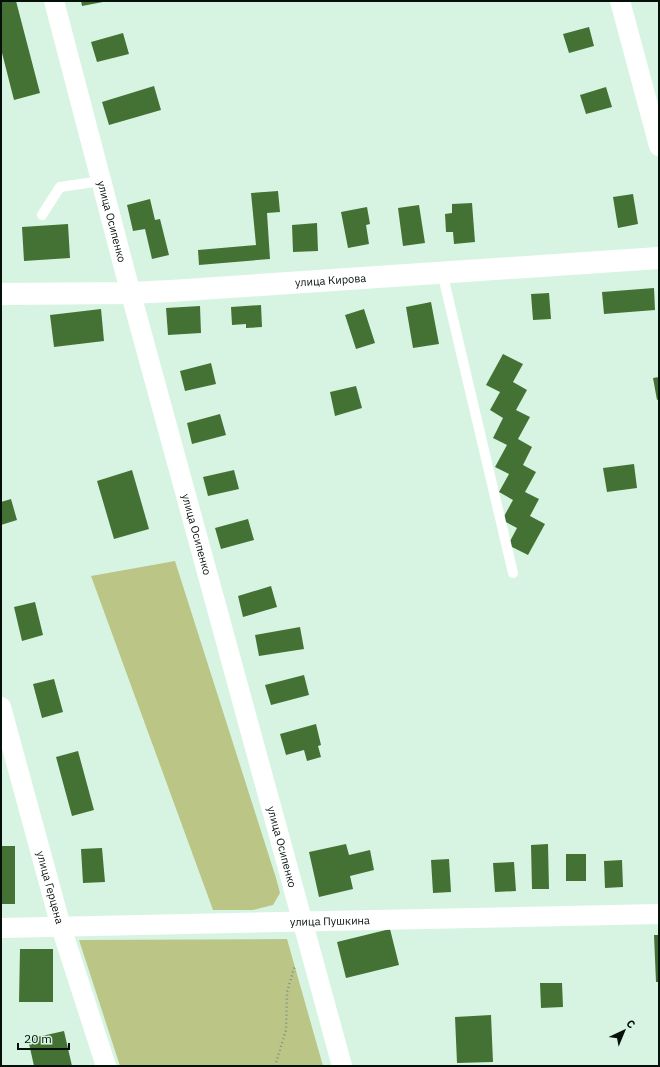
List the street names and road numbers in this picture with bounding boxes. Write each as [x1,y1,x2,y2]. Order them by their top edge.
street label: улица Осипенко [94,179,129,264]
street label: улица Кирова [295,271,367,290]
street label: улица Осипенко [179,492,214,577]
street label: улица Осипенко [264,805,300,889]
street label: улица Герцена [34,849,67,926]
street label: улица Пушкина [290,913,370,929]

